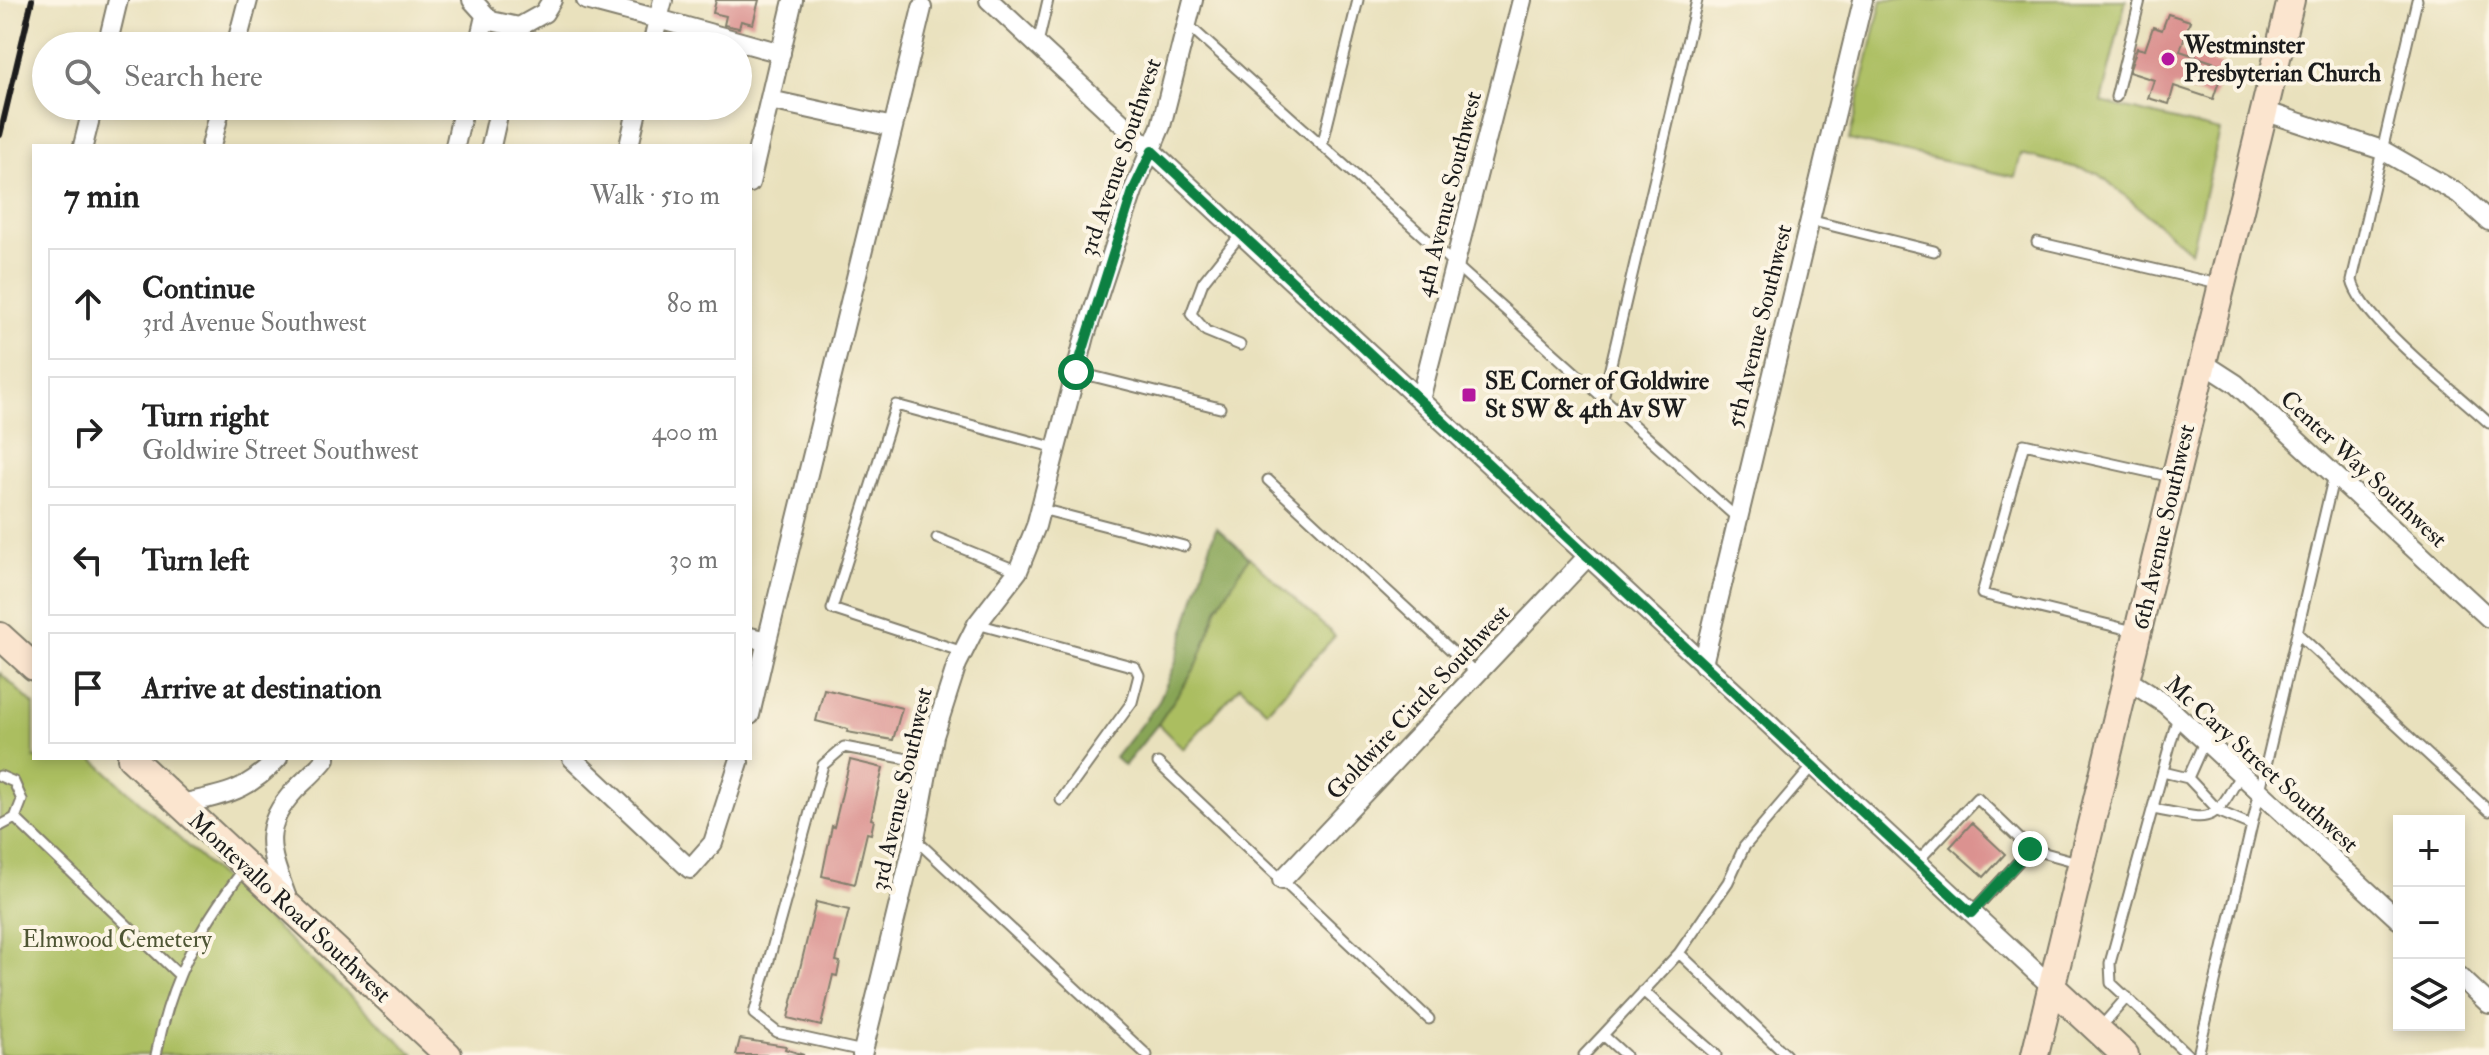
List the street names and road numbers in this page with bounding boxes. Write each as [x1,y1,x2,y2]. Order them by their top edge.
street label: 3rd Avenue Southwest [1072,54,1169,260]
street label: 4th Avenue Southwest [1408,88,1489,300]
street label: 5th Avenue Southwest [1719,221,1800,431]
street label: Center Way Southwest [2274,384,2454,555]
street label: 6th Avenue Southwest [2125,421,2202,633]
street label: Goldwire Circle Southwest [1320,598,1517,807]
street label: Mc Cary Street Southwest [2158,669,2365,860]
street label: 3rd Avenue Southwest [863,684,940,894]
street label: Montevallo Road Southwest [182,805,398,1010]

